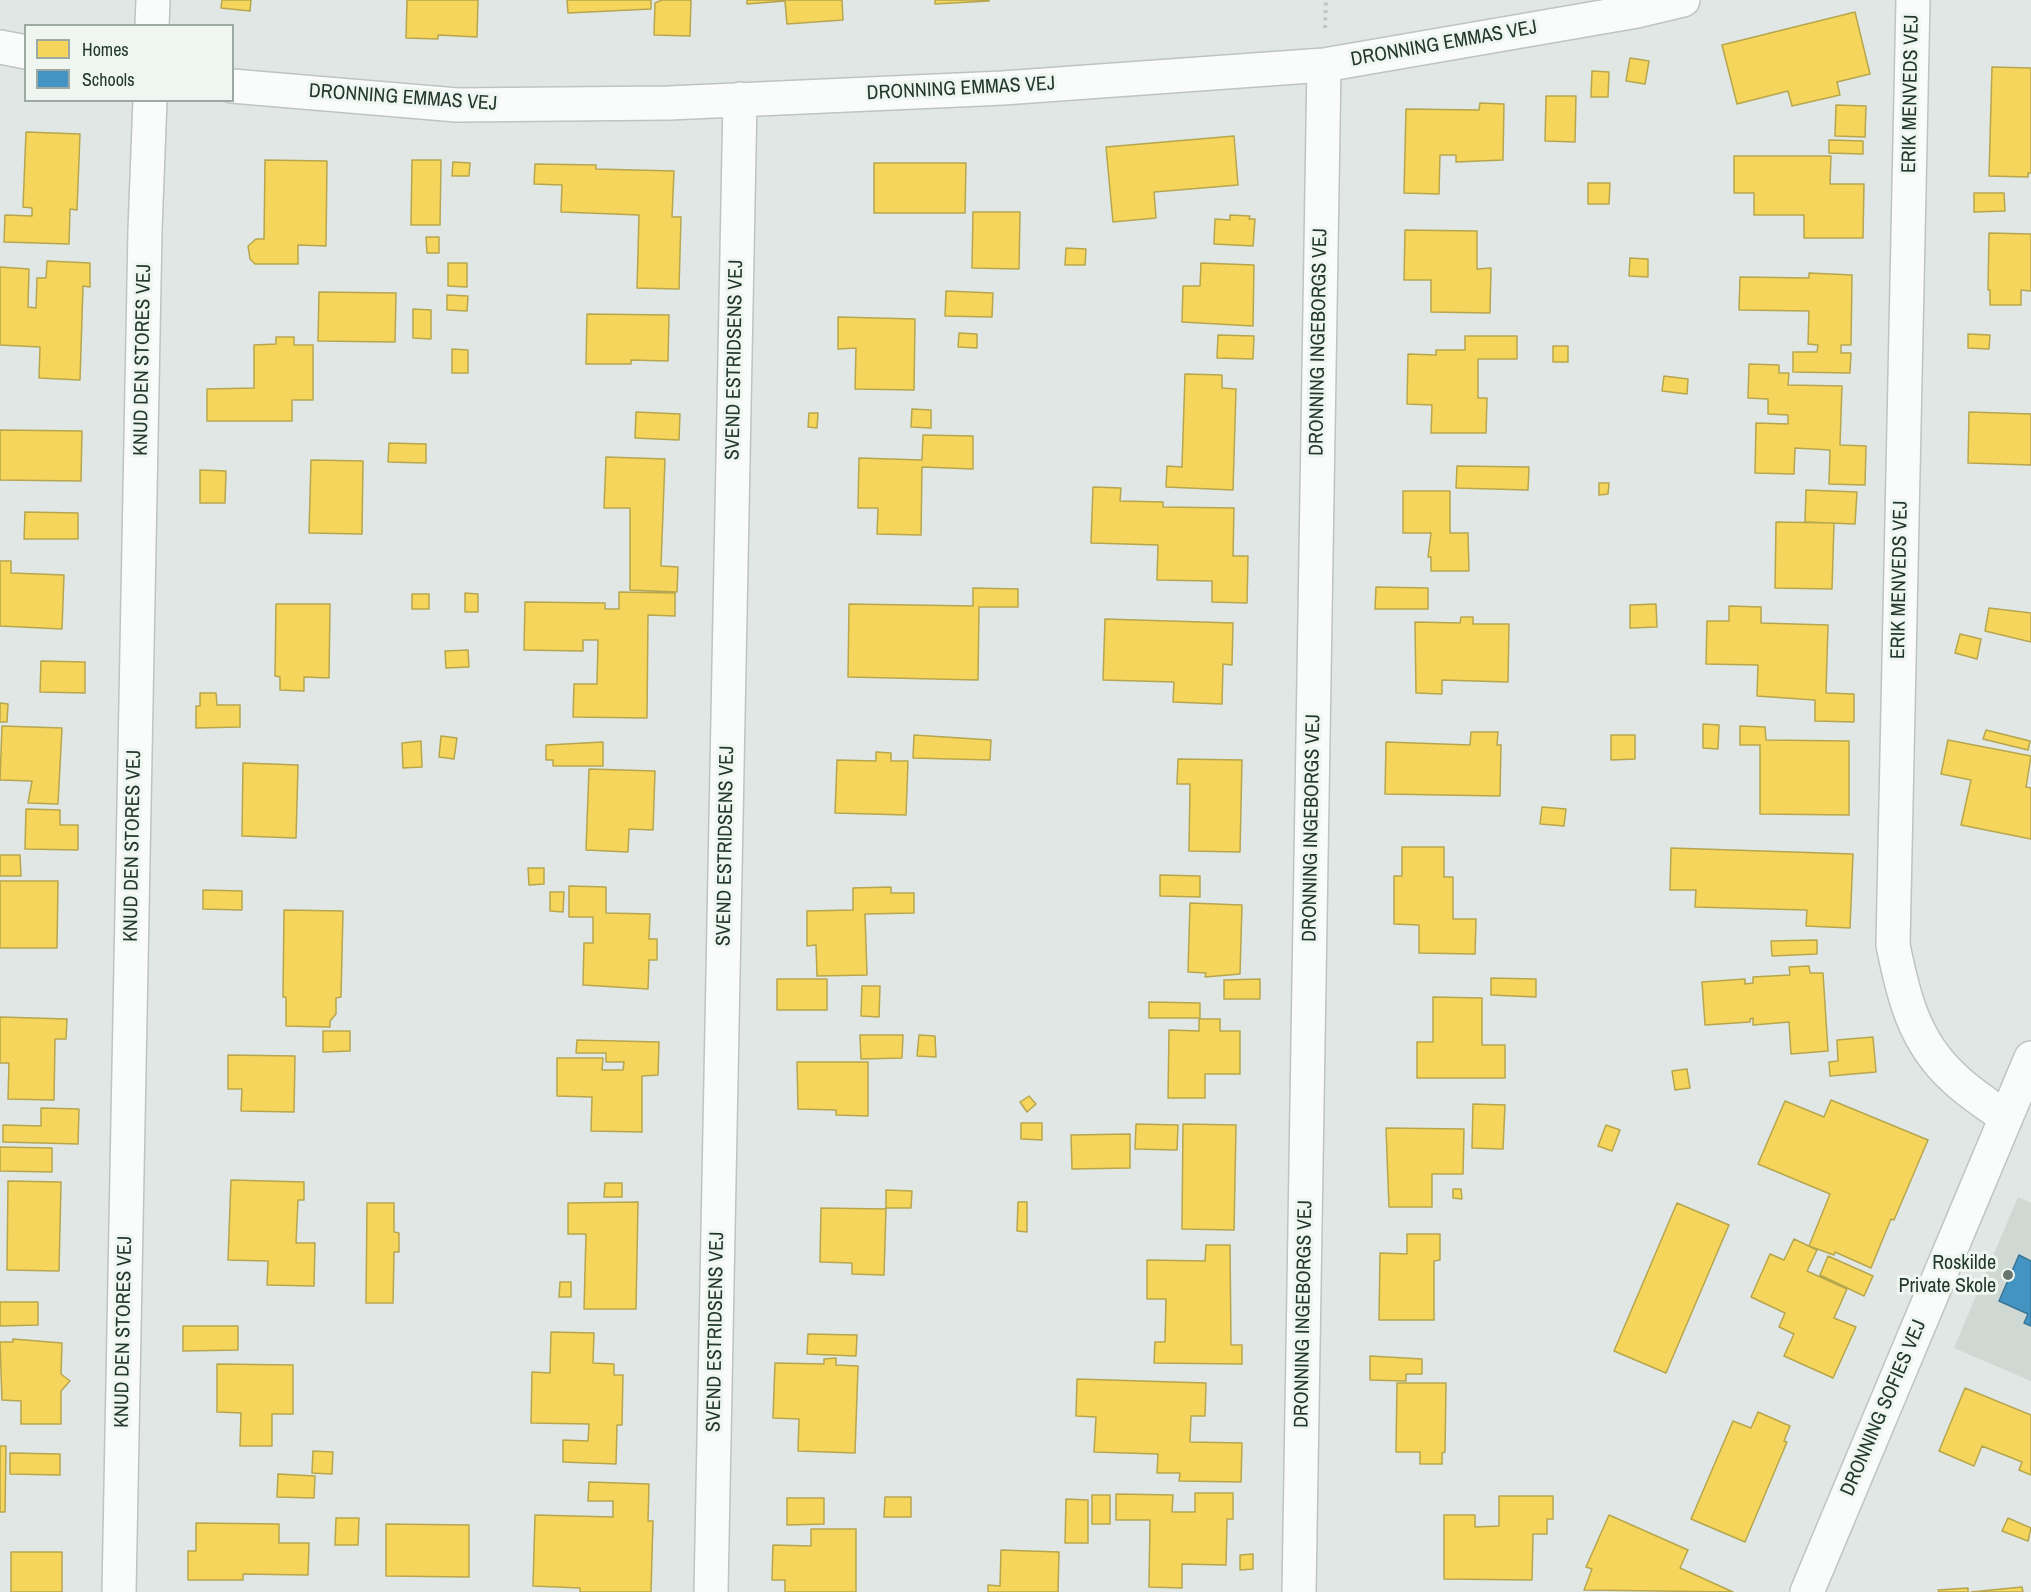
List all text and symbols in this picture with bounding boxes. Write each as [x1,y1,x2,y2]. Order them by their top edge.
street label: ERIK MENVEDS VEJ [1898,15,1924,173]
street label: DRONNING EMMAS VEJ [1349,16,1539,72]
legend [24,24,234,102]
text: Homes [82,37,129,62]
text: Schools [82,67,135,92]
street label: DRONNING EMMAS VEJ [866,72,1056,106]
street label: DRONNING EMMAS VEJ [308,79,498,117]
street label: DRONNING INGEBORGS VEJ [1305,228,1333,456]
street label: SVEND ESTRIDSENS VEJ [721,260,749,460]
street label: KNUD DEN STORES VEJ [129,264,157,456]
street label: ERIK MENVEDS VEJ [1887,501,1913,659]
street label: DRONNING INGEBORGS VEJ [1298,714,1326,942]
street label: SVEND ESTRIDSENS VEJ [712,746,740,946]
street label: KNUD DEN STORES VEJ [119,750,147,942]
street label: DRONNING INGEBORGS VEJ [1290,1200,1318,1428]
street label: SVEND ESTRIDSENS VEJ [702,1232,730,1432]
street label: KNUD DEN STORES VEJ [110,1236,138,1428]
place label: Roskilde Private Skole [1898,1252,1996,1299]
marker: Roskilde Private Skole [2001,1268,2015,1282]
street label: DRONNING SOFIES VEJ [1836,1316,1932,1500]

